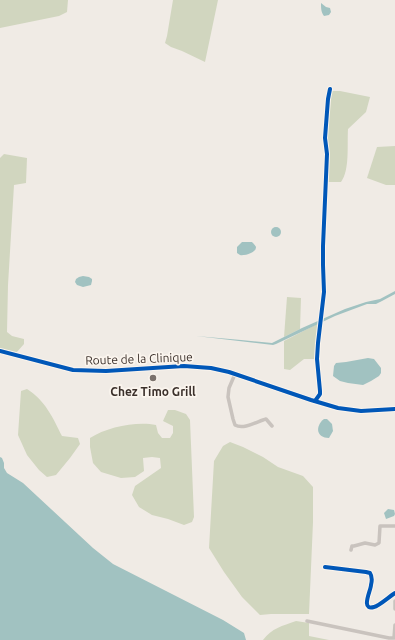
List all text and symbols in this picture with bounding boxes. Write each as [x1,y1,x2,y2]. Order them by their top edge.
street label: Route de la Clinique [85,350,193,367]
marker: Chez Timo Grill [148,373,158,383]
place label: Chez Timo Grill [110,385,196,398]

